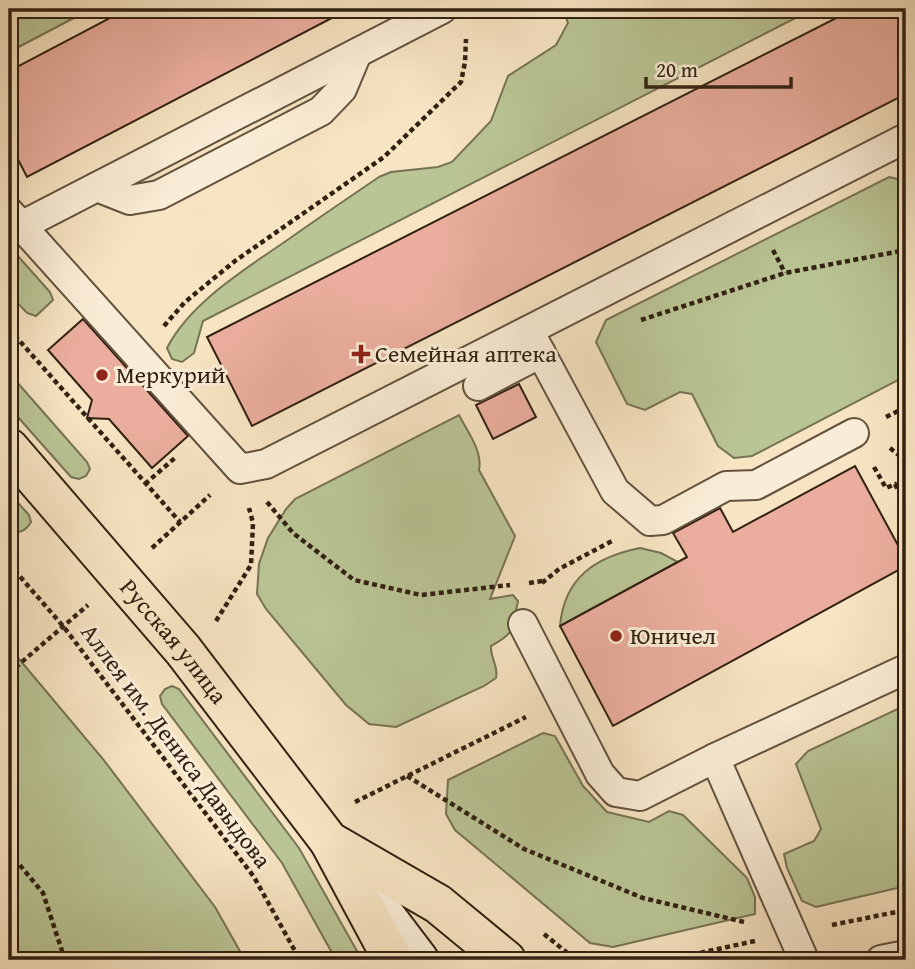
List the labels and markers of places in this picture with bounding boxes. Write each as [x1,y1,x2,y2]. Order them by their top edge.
place label: Семейная аптека [375,336,557,371]
marker: Семейная аптека [353,346,369,362]
place label: Меркурий [116,357,225,392]
marker: Меркурий [94,367,110,383]
place label: Юничел [630,618,716,653]
marker: Юничел [608,628,624,644]

